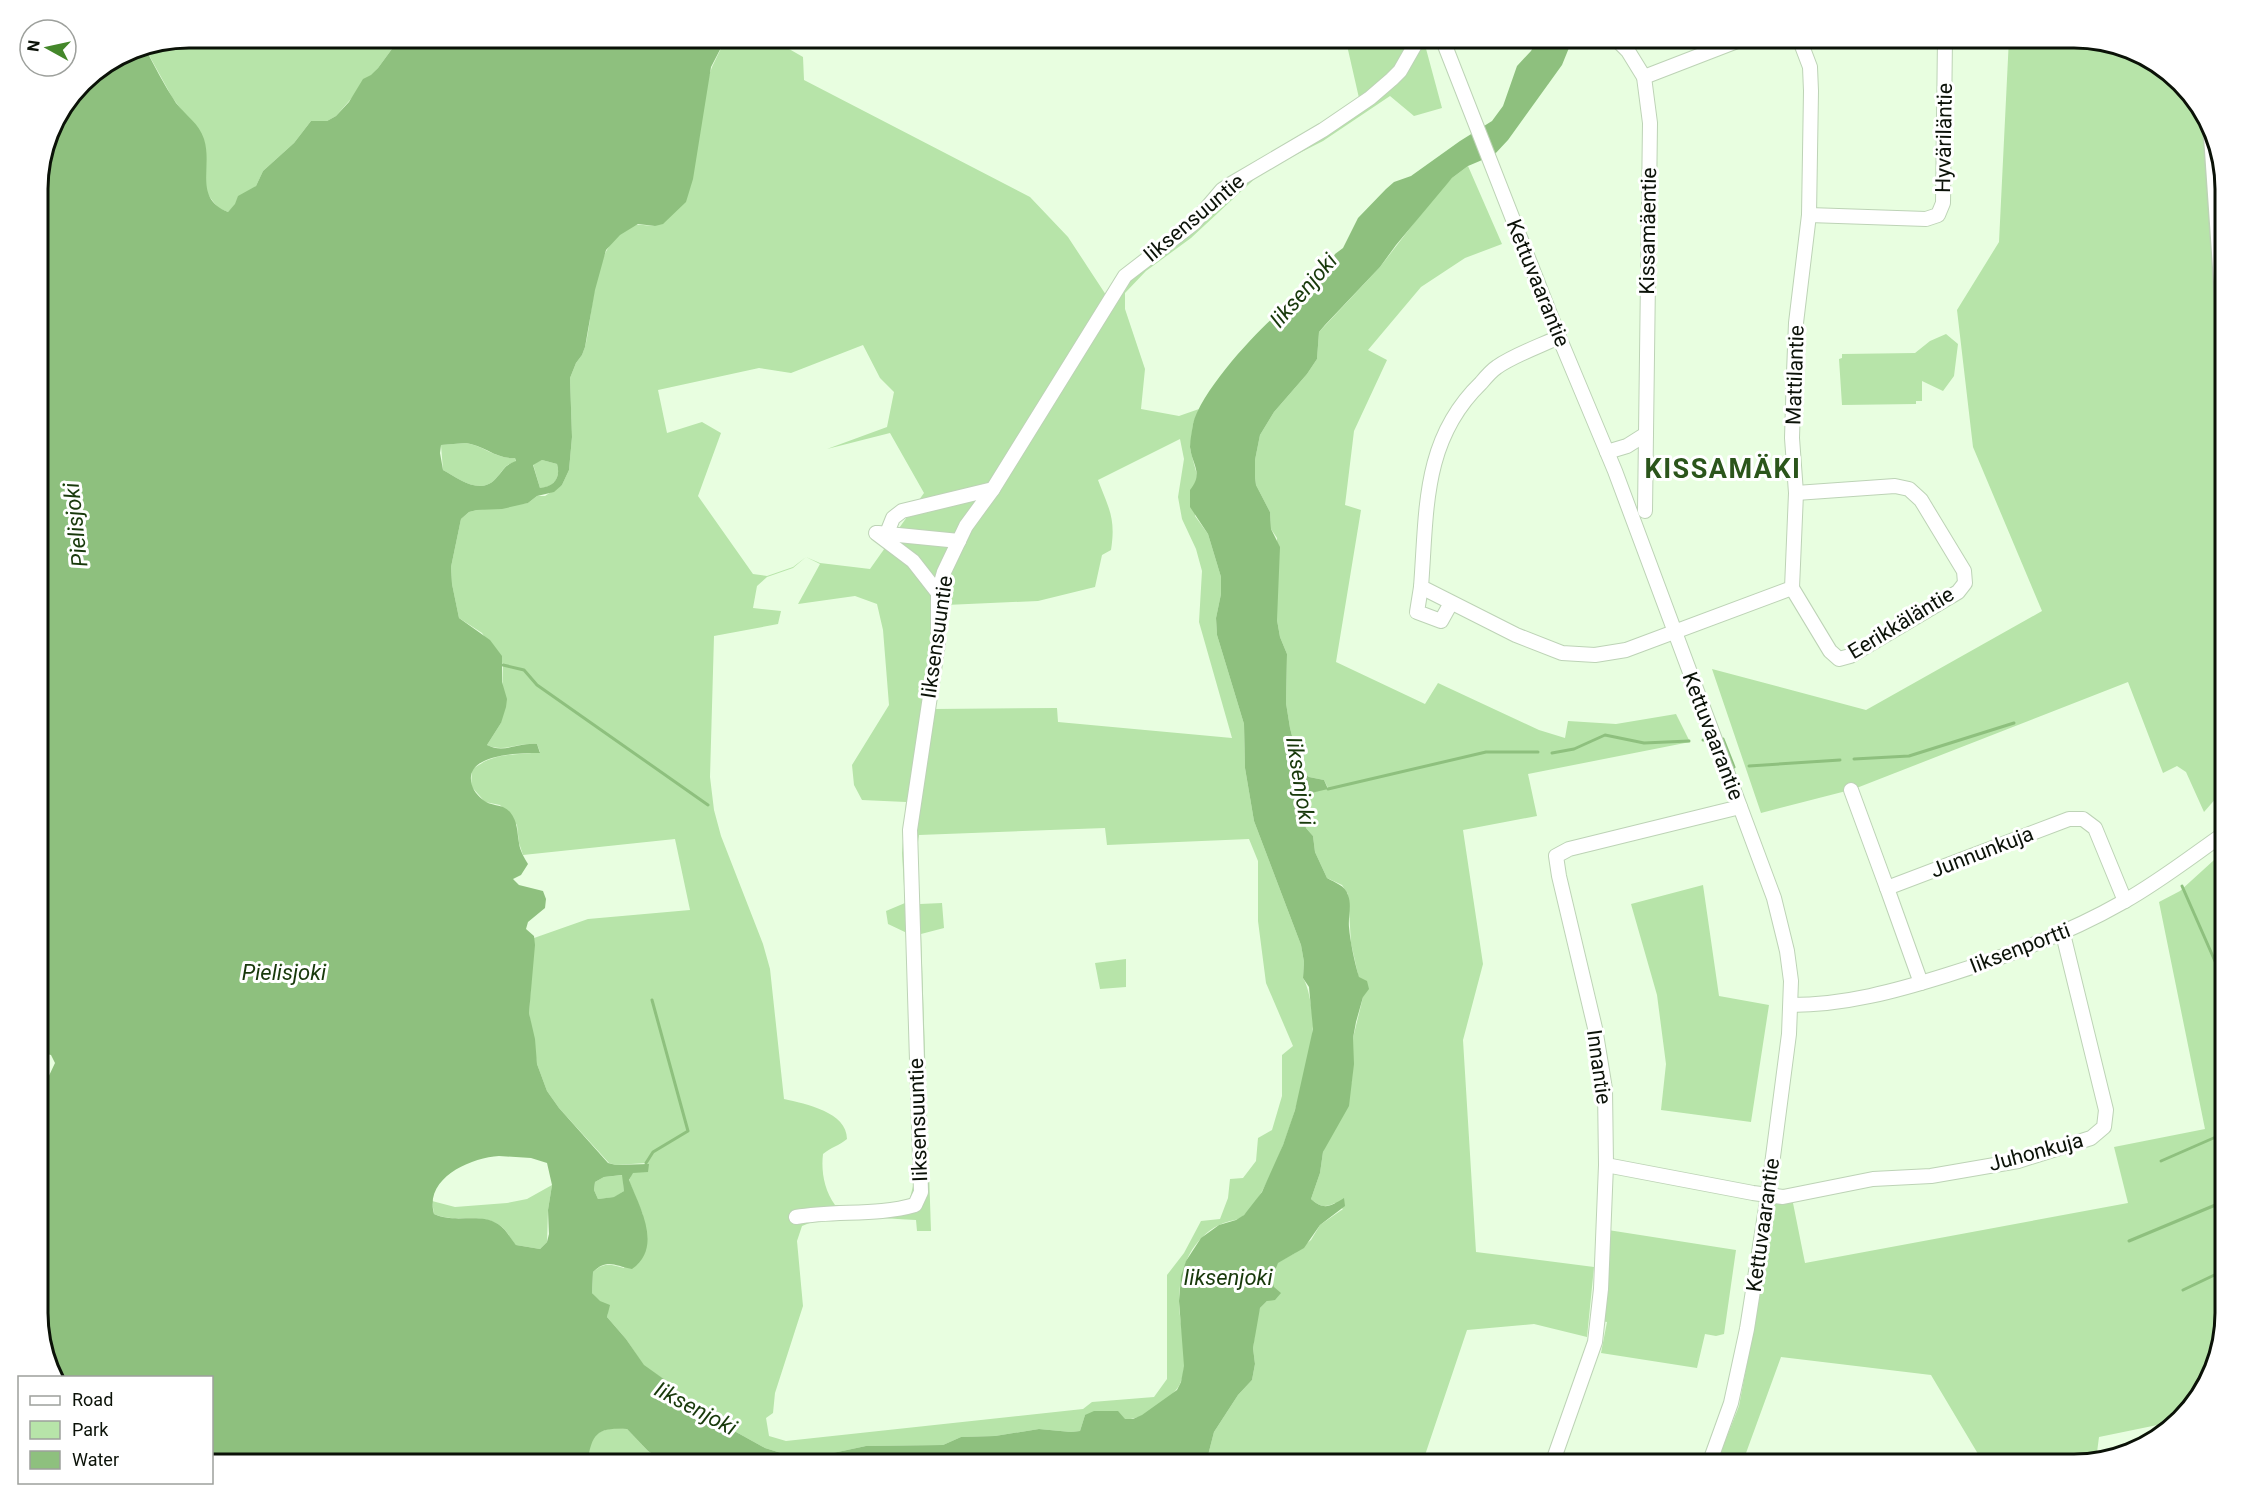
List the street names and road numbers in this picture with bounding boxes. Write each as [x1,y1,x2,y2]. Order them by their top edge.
street label: Hyväriläntie [1931,83,1957,193]
street label: Kissamäentie [1635,167,1661,295]
street label: Iiksensuuntie [1139,169,1249,267]
street label: Kettuvaarantie [1502,216,1574,350]
street label: Mattilantie [1781,325,1809,425]
street label: Iiksensuuntie [917,574,957,700]
street label: Eerikkäläntie [1844,582,1958,664]
street label: Kettuvaarantie [1678,669,1748,803]
street label: Junnunkuja [1927,821,2037,883]
street label: Iiksenportti [1967,918,2073,978]
street label: Innantie [1582,1028,1616,1106]
street label: Iiksensuuntie [904,1058,932,1182]
street label: Juhonkuja [1986,1128,2086,1176]
street label: Kettuvaarantie [1742,1156,1784,1294]

